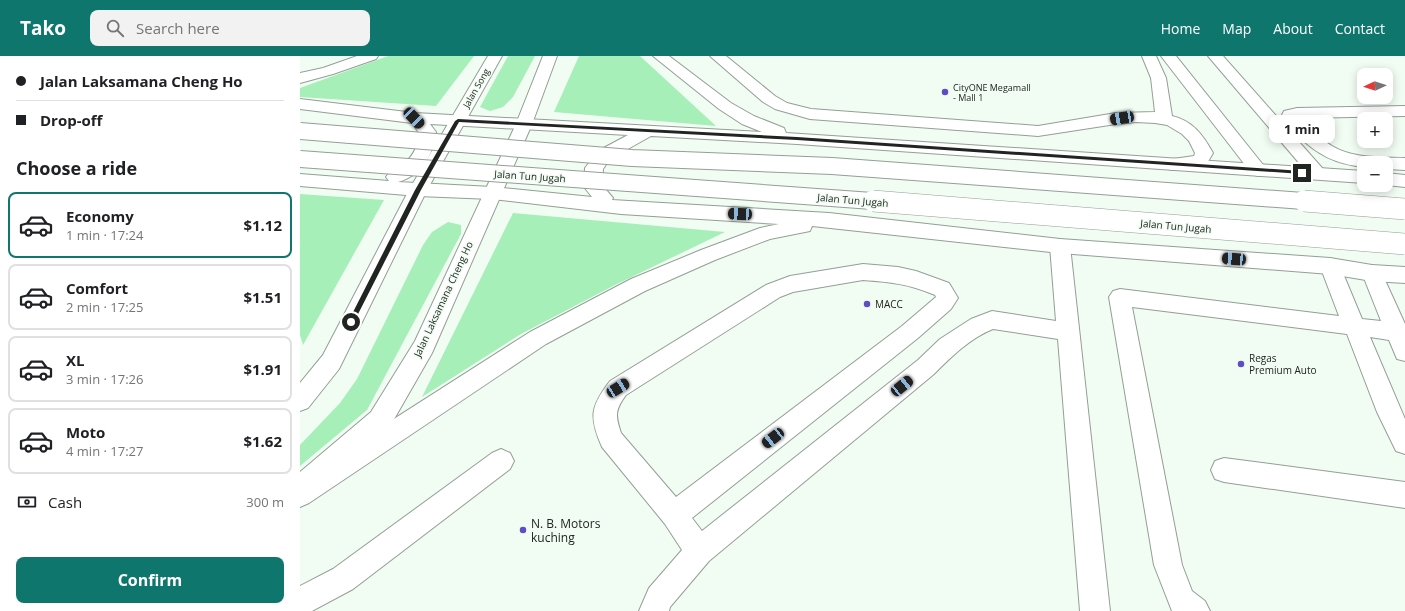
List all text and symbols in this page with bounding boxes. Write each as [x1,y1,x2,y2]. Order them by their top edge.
search box [90,10,370,46]
text: Tako [20,15,66,41]
icon: search [104,17,126,39]
text: Search here [136,18,220,38]
text: Home [1161,19,1200,38]
text: Map [1222,19,1251,38]
text: About [1273,19,1313,38]
text: Contact [1335,19,1385,38]
street label: Jalan Song [459,66,493,111]
north arrow [1357,68,1393,104]
map controls [1357,68,1393,192]
text: Jalan Laksamana Cheng Ho [40,71,243,91]
place label: CityONE Megamall - Mall 1 [953,81,1031,104]
marker: CityONE Megamall - Mall 1 [940,87,950,97]
car [401,105,427,131]
text: Drop-off [40,110,102,130]
car [1109,110,1135,126]
button: + [1357,112,1393,148]
callout: 1 min [1269,115,1335,143]
text: 1 min [1284,120,1320,138]
text: Choose a ride [16,156,137,180]
button: − [1357,156,1393,192]
route end [1293,164,1311,182]
street label: Jalan Tun Jugah [493,166,566,185]
street label: Jalan Tun Jugah [816,190,889,210]
text: Economy [66,206,134,226]
icon: car [18,207,54,243]
car [728,207,752,221]
text: $1.12 [243,215,282,235]
street label: Jalan Tun Jugah [1139,216,1212,236]
text: 1 min · 17:24 [66,226,143,244]
street label: Jalan Laksamana Cheng Ho [410,239,476,360]
car [1222,252,1246,266]
text: Comfort [66,278,128,298]
icon: car [18,279,54,315]
text: $1.51 [243,287,282,307]
place label: MACC [875,297,903,311]
text: 2 min · 17:25 [66,298,143,316]
marker: MACC [862,299,872,309]
route start [342,313,360,331]
text: XL [66,350,84,370]
icon: car [18,351,54,387]
place label: Regas Premium Auto [1249,351,1317,377]
text: $1.91 [243,359,282,379]
marker: Regas Premium Auto [1236,359,1246,369]
text: 3 min · 17:26 [66,370,143,388]
car [889,374,915,398]
car [605,377,631,399]
text: Moto [66,422,105,442]
icon: car [18,423,54,459]
car [760,426,786,450]
text: $1.62 [243,431,282,451]
text: 4 min · 17:27 [66,442,143,460]
icon: cash [16,491,38,513]
text: Cash [48,492,82,512]
text: 300 m [246,493,284,511]
place label: N. B. Motors kuching [531,515,601,546]
marker: N. B. Motors kuching [518,525,528,535]
button: Confirm [16,557,284,603]

